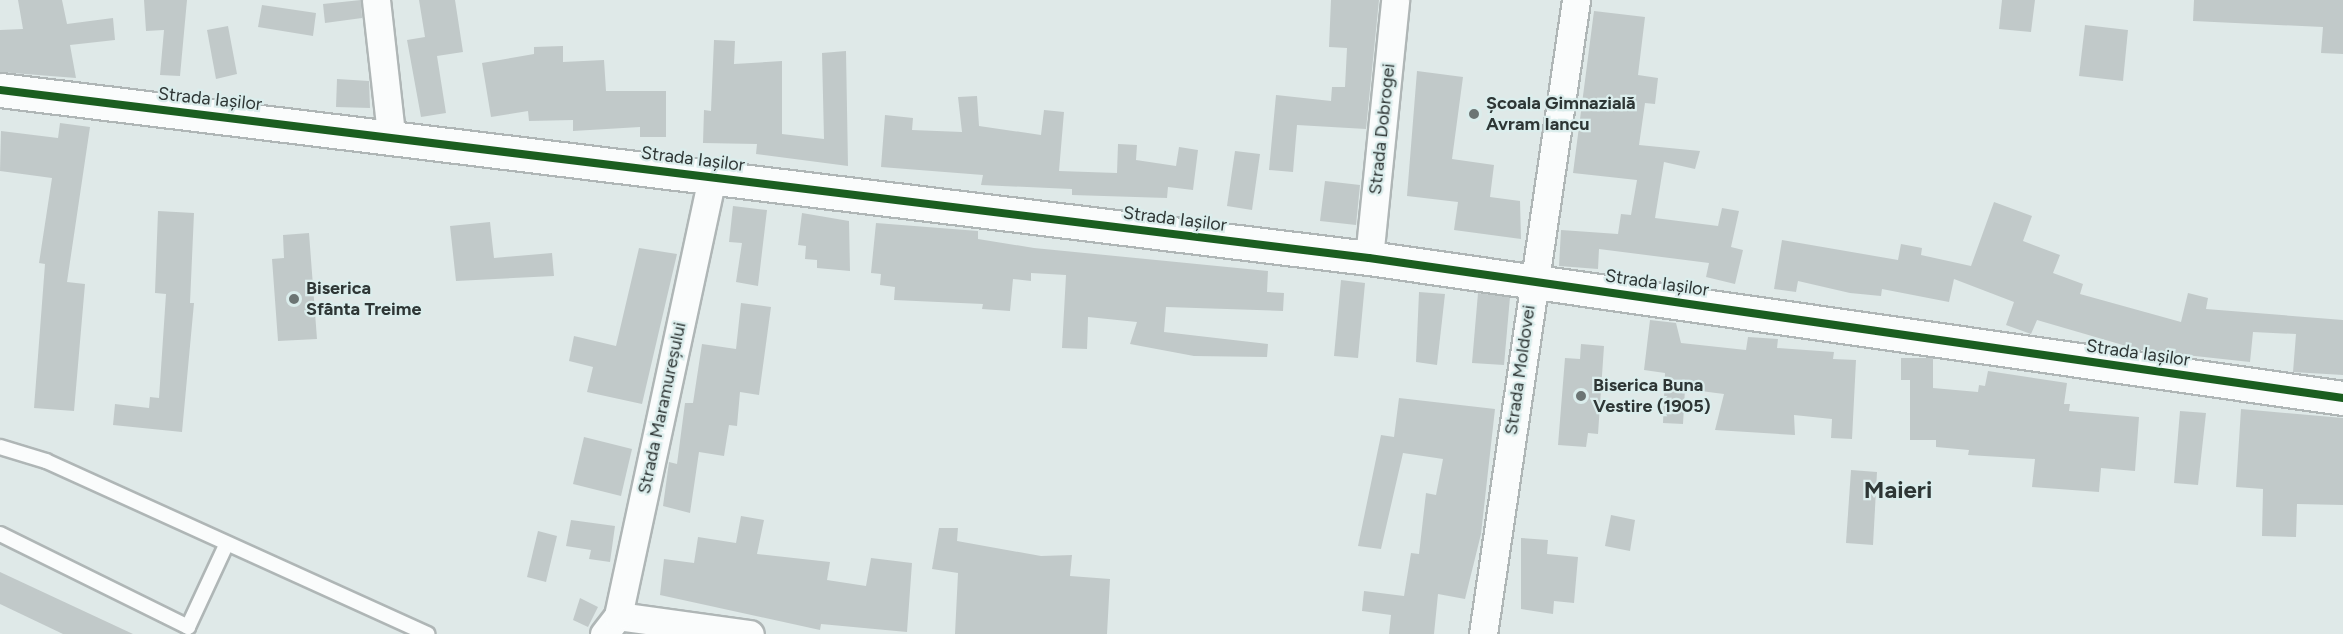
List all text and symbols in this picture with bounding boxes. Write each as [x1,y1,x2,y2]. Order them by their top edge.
street label: Strada Dobrogei [1364,62,1400,196]
street label: Strada Iașilor [157,83,263,115]
place label: Școala Gimnazială Avram Iancu [1486,93,1636,136]
marker: Școala Gimnazială Avram Iancu [1467,107,1481,121]
street label: Strada Iașilor [640,142,746,176]
street label: Strada Iașilor [1122,202,1228,236]
street label: Strada Iașilor [1604,265,1710,301]
place label: Biserica Sfânta Treime [306,278,421,320]
marker: Biserica Sfânta Treime [287,292,301,306]
street label: Strada Moldovei [1500,304,1540,436]
street label: Strada Maramureșului [633,320,691,496]
street label: Strada Iașilor [2085,335,2191,371]
place label: Biserica Buna Vestire (1905) [1593,375,1711,418]
marker: Biserica Buna Vestire (1905) [1574,389,1588,403]
district label: Maieri [1864,476,1932,504]

